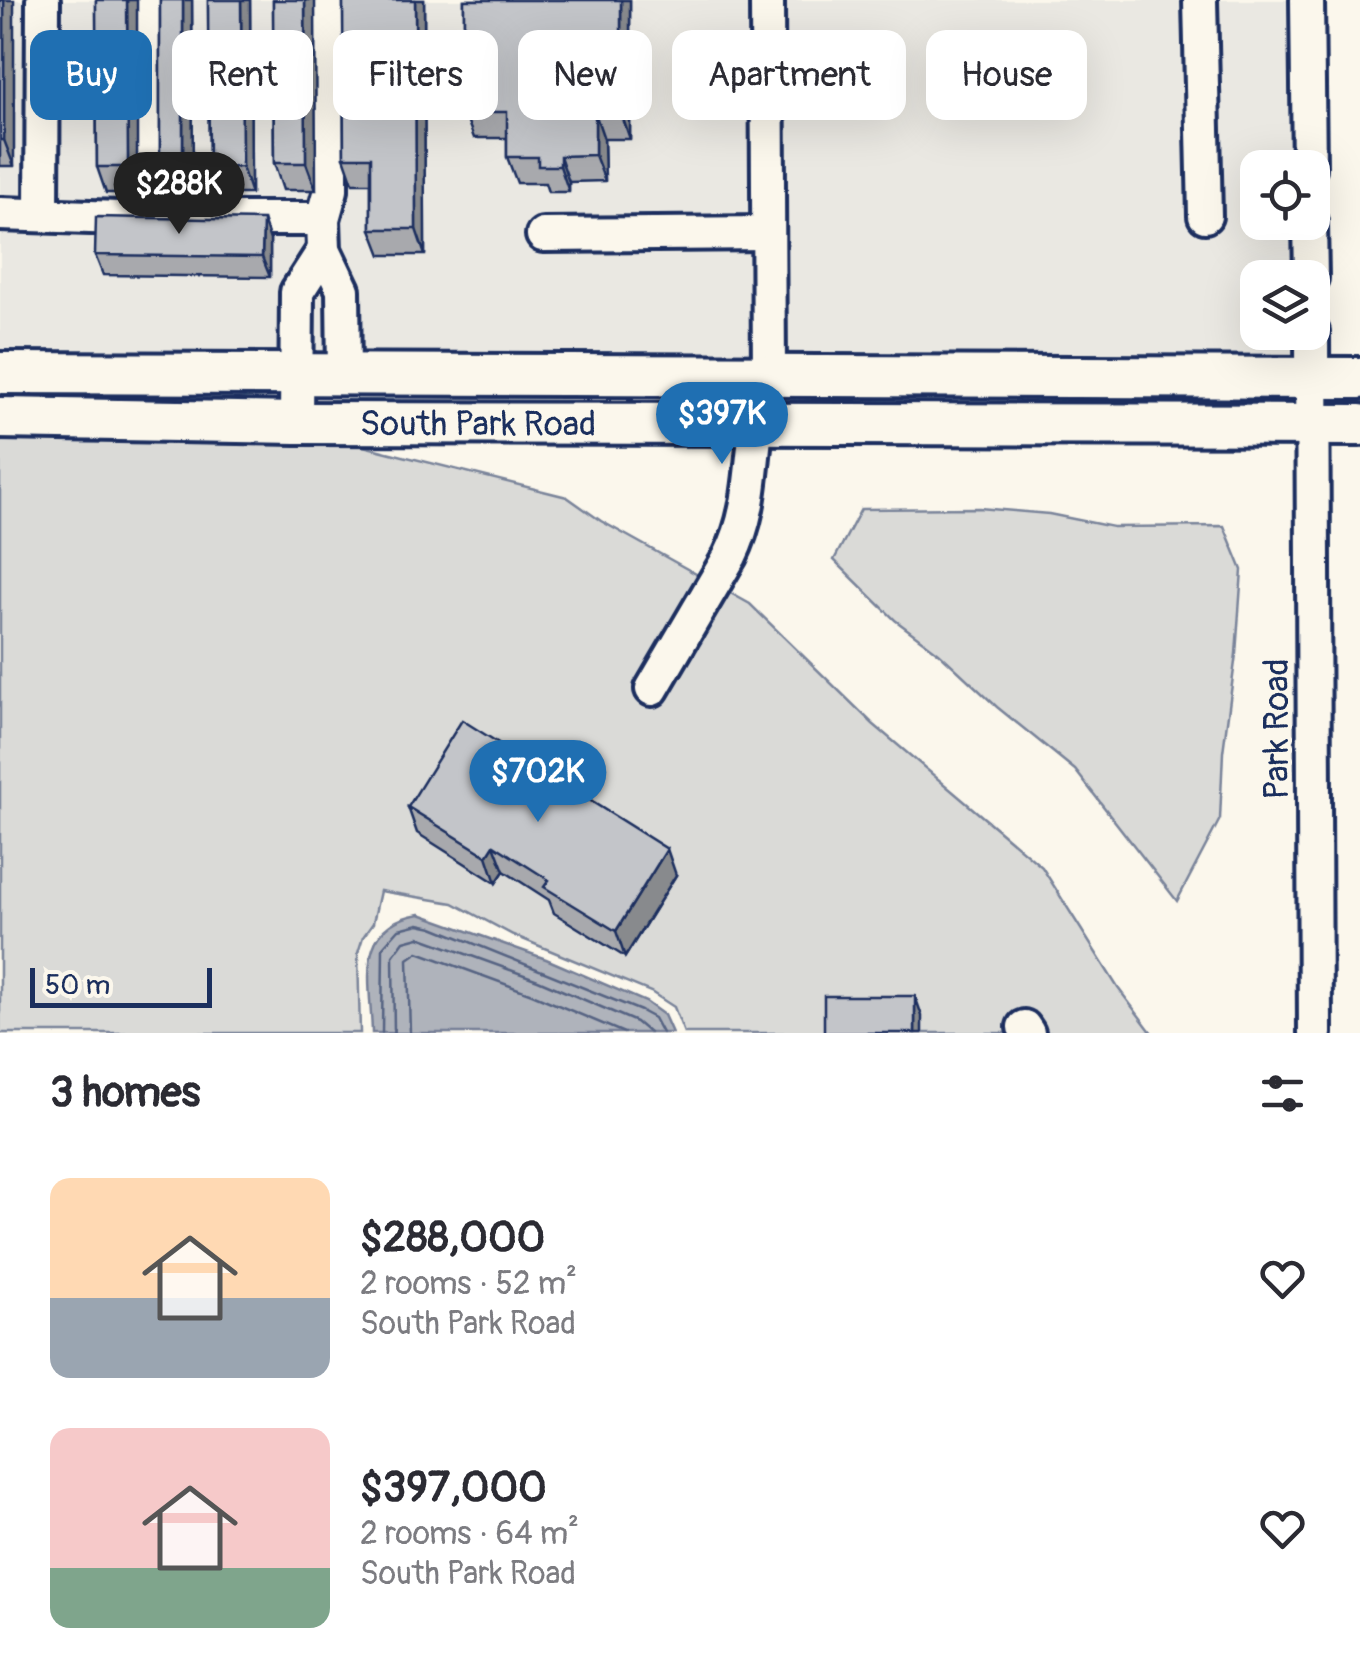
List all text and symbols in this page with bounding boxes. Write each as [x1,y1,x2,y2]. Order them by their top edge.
chip: Buy [30,30,152,120]
chip: Rent [172,30,313,120]
chip: Filters [333,30,498,120]
chip: New [518,30,652,120]
chip: Apartment [672,30,906,120]
chip: House [926,30,1087,120]
map controls [1240,150,1330,350]
button: locate [1240,150,1330,240]
pin: $288K [109,152,249,237]
text: $288K [136,164,222,204]
button: layers [1240,260,1330,350]
pin: $397K [652,382,792,467]
text: $397K [678,394,766,434]
street label: South Park Road [360,402,596,447]
street label: Park Road [1255,658,1299,800]
pin: $702K [468,740,608,825]
text: $702K [491,752,585,792]
scale bar [30,963,212,1008]
text: 50 m [45,968,110,1003]
icon: filters [1255,1066,1310,1121]
text: 3 homes [50,1067,200,1119]
text: $288,000 [360,1212,545,1264]
icon: home [130,1218,250,1338]
icon: heart [1255,1251,1310,1306]
text: 2 rooms · 52 m² [360,1264,577,1304]
text: South Park Road [360,1304,576,1344]
text: $397,000 [360,1462,547,1514]
icon: home [130,1468,250,1588]
icon: heart [1255,1501,1310,1556]
text: 2 rooms · 64 m² [360,1514,579,1554]
text: South Park Road [360,1554,576,1594]

